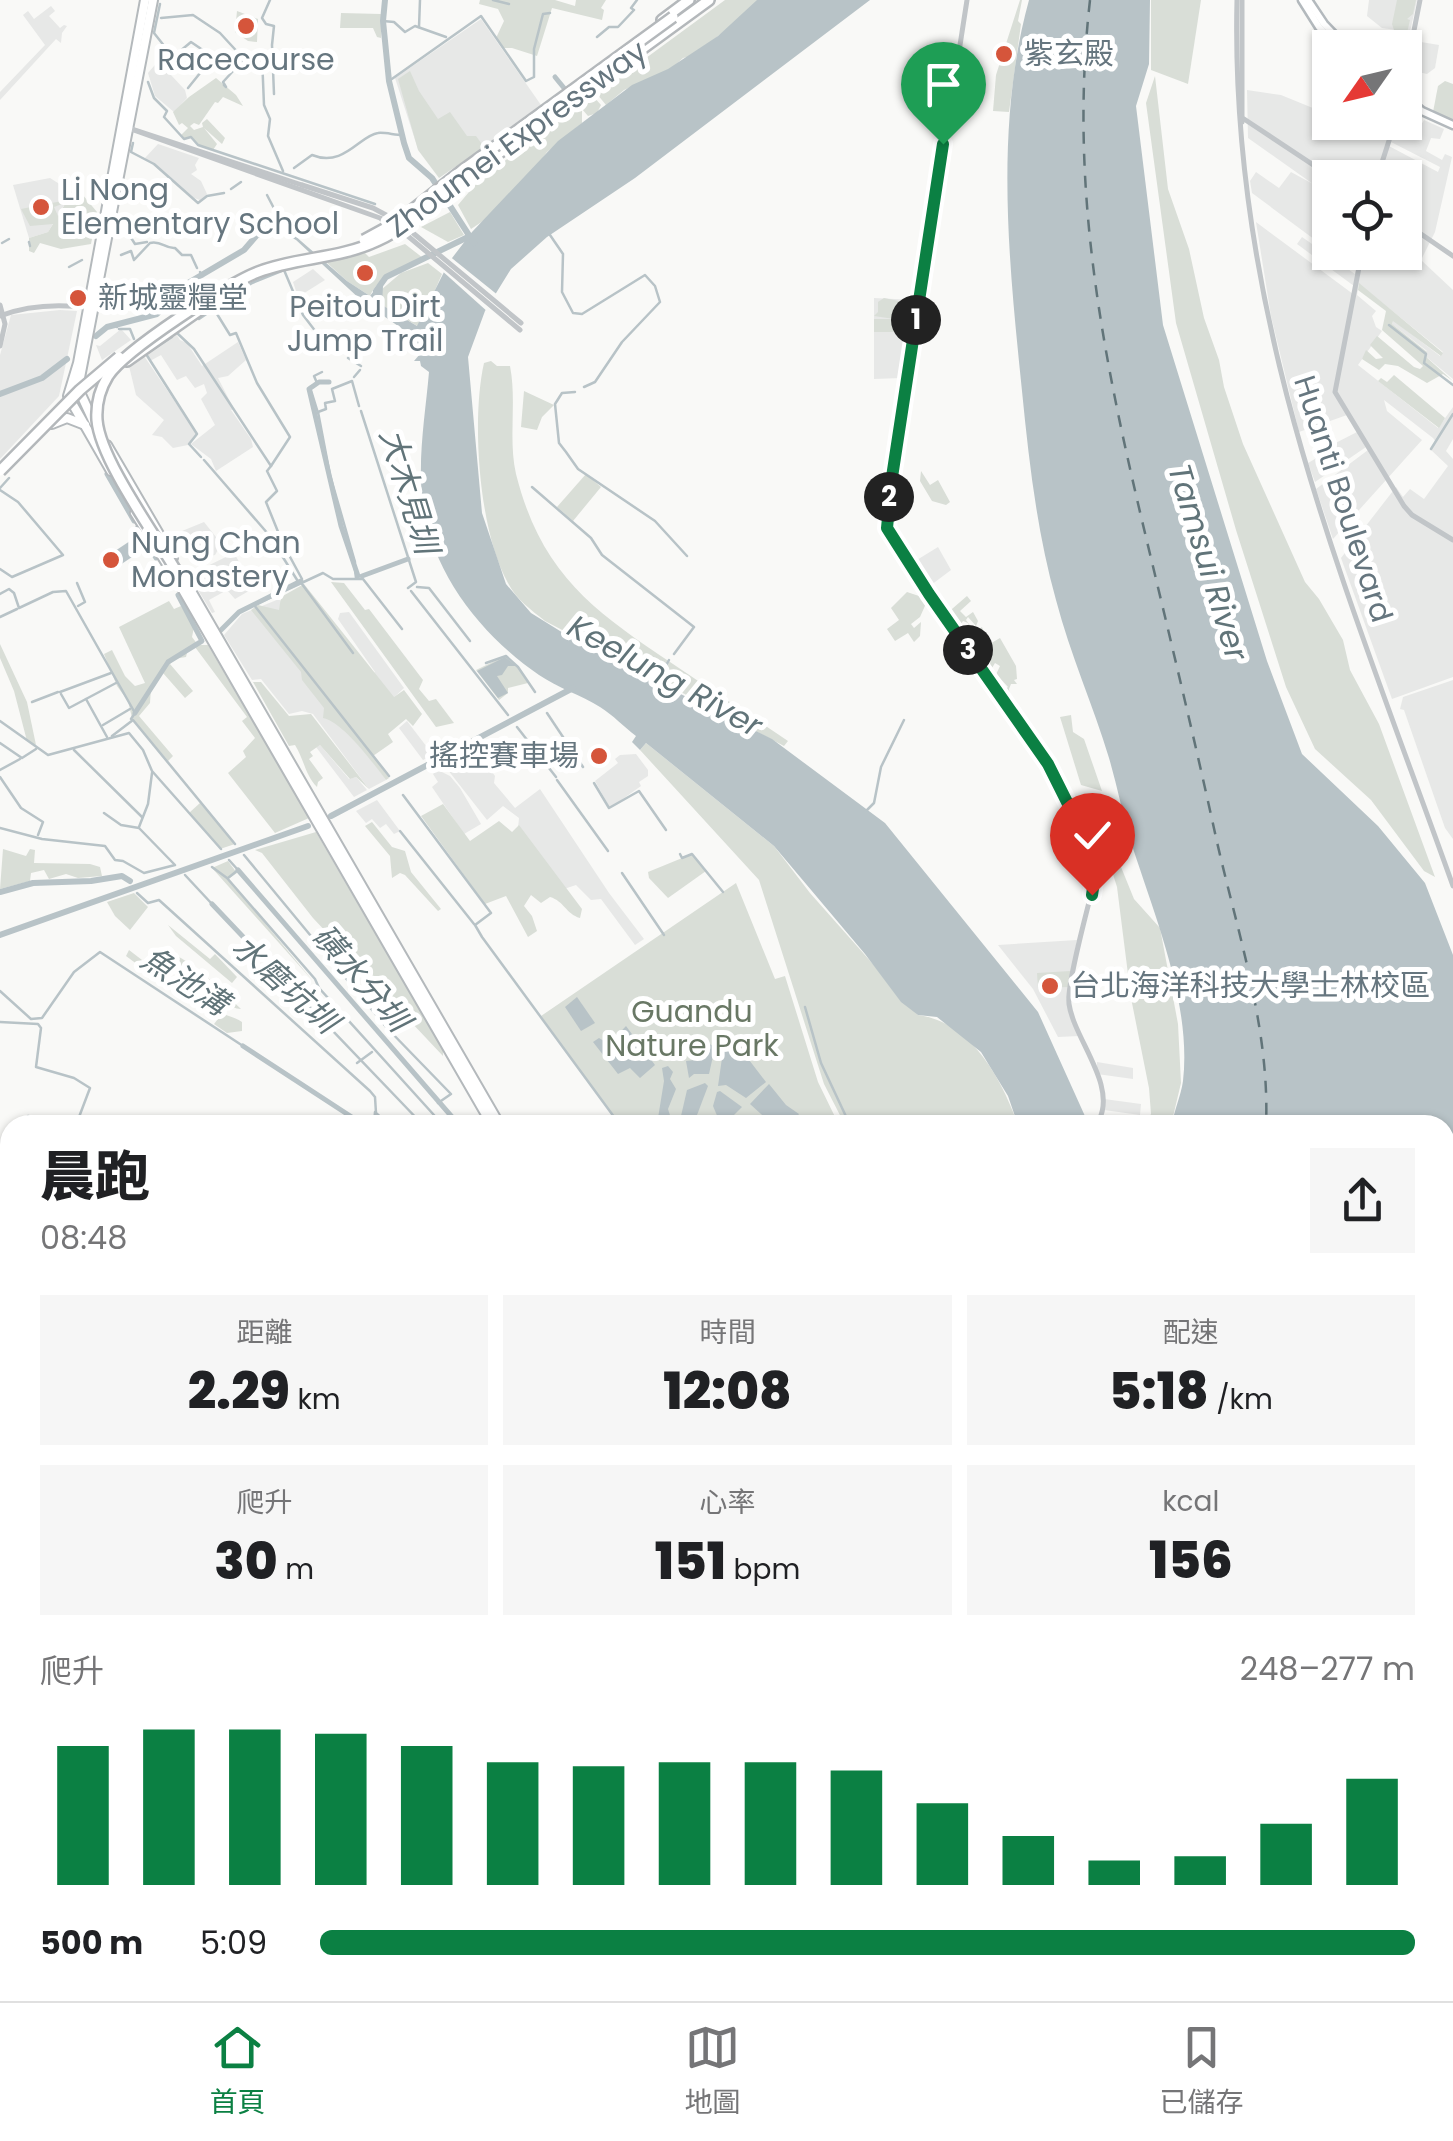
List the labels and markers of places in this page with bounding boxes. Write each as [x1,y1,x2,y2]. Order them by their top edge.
marker: Racecourse [235,15,257,37]
place label: 紫玄殿 [1024,32,1114,75]
place label: Racecourse [157,38,335,81]
pin [901,42,986,145]
marker: 紫玄殿 [993,43,1015,65]
place label: Li Nong Elementary School [61,168,339,245]
marker: Li Nong Elementary School [30,196,52,218]
marker: Peitou Dirt Jump Trail [354,262,376,284]
place label: 新城靈糧堂 [98,276,248,319]
place label: Peitou Dirt Jump Trail [287,285,443,362]
marker: 新城靈糧堂 [67,287,89,309]
pin: 1 [891,295,941,345]
pin: 2 [864,472,914,522]
place label: Nung Chan Monastery [131,521,301,598]
marker: Nung Chan Monastery [100,549,122,571]
pin: 3 [943,625,993,675]
place label: 搖控賽車場 [429,734,579,777]
marker: 搖控賽車場 [588,745,610,767]
pin [1050,793,1135,896]
place label: 台北海洋科技大學士林校區 [1070,964,1430,1007]
marker: 台北海洋科技大學士林校區 [1039,975,1061,997]

